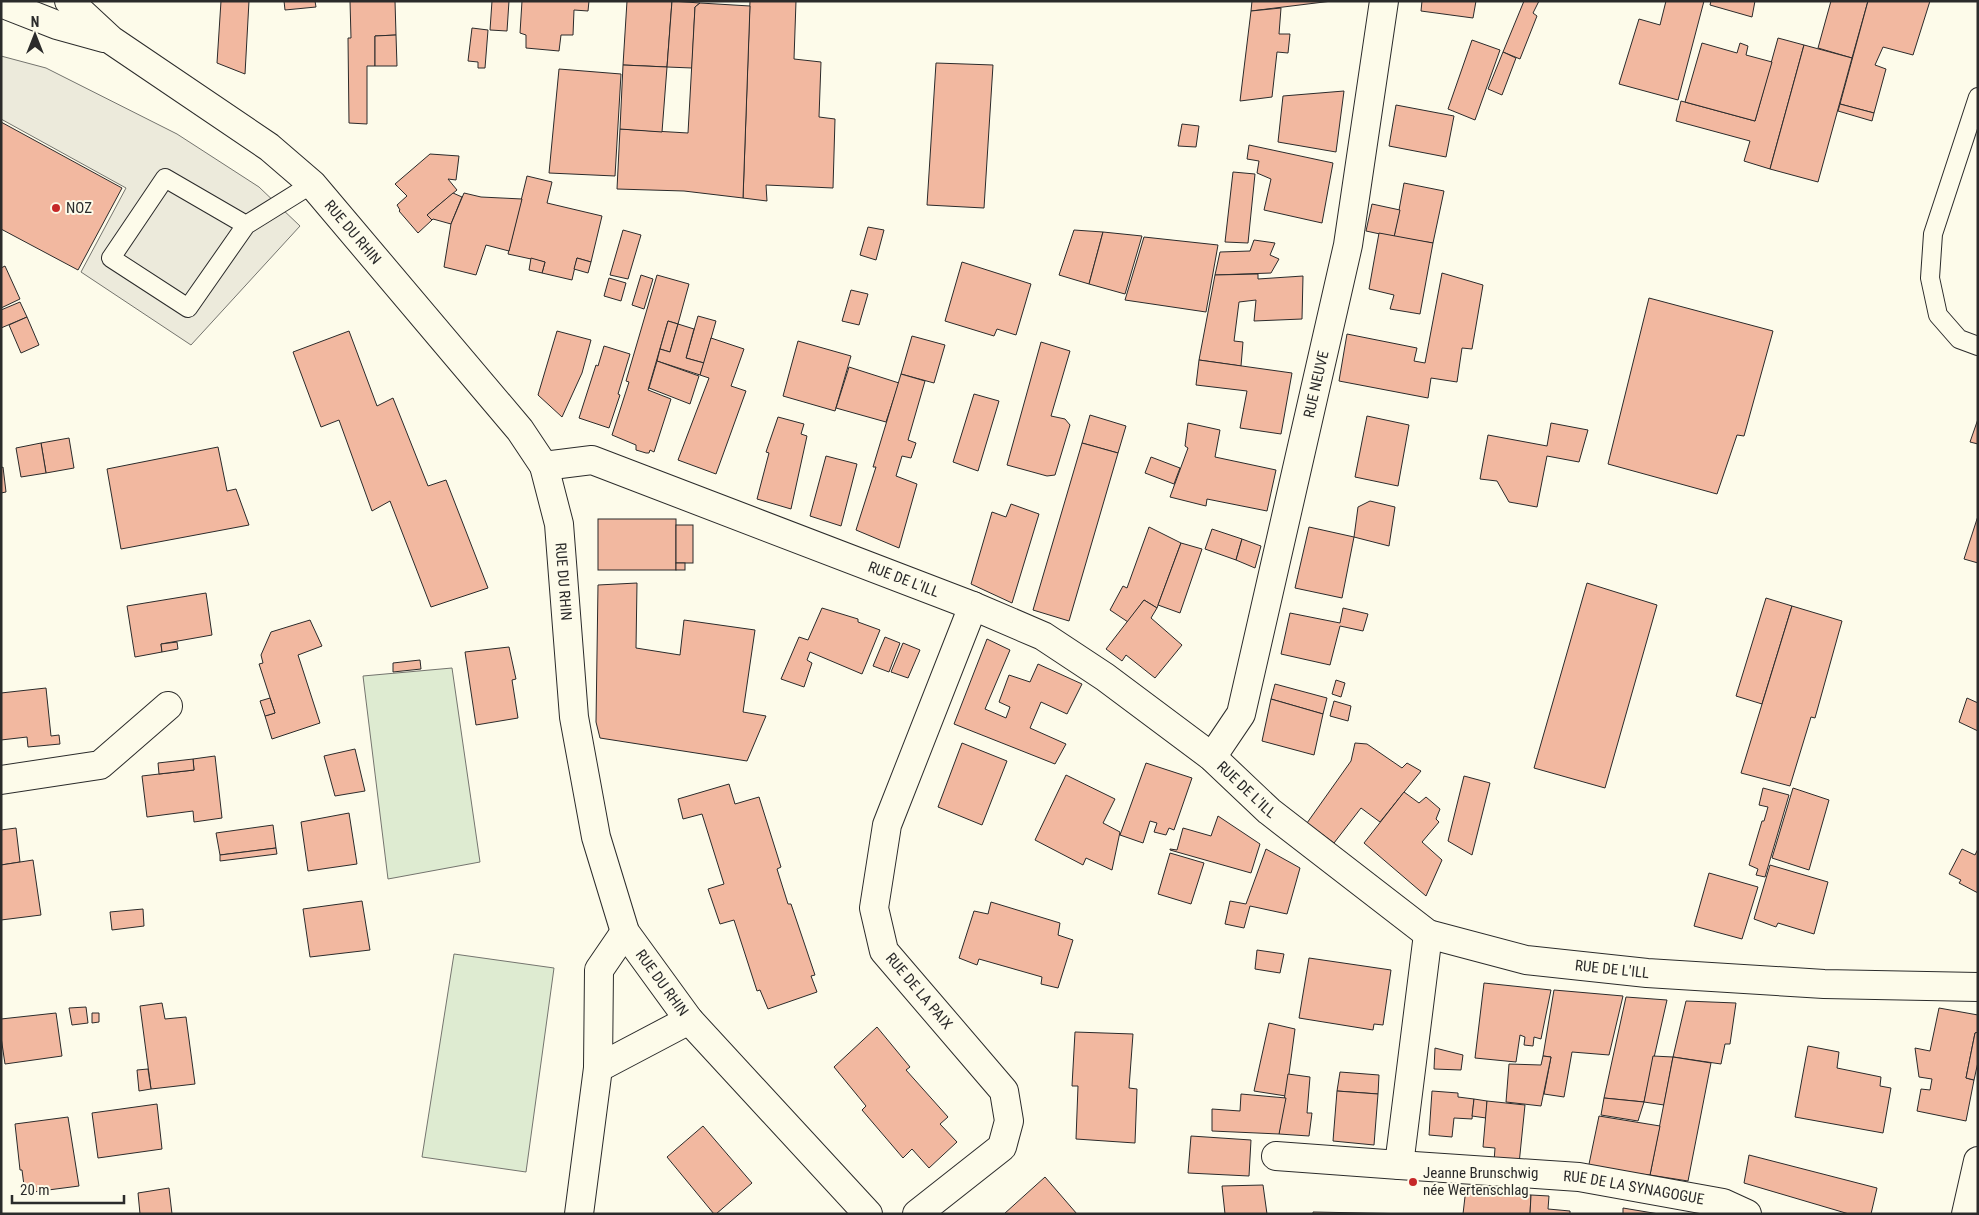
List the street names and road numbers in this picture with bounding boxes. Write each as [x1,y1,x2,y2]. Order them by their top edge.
street label: RUE DU RHIN [321,197,385,268]
street label: RUE NEUVE [1300,349,1333,420]
street label: RUE DU RHIN [551,542,575,621]
street label: RUE DE L'ILL [865,558,942,601]
street label: RUE DE L'ILL [1213,757,1279,822]
street label: RUE DU RHIN [632,946,692,1020]
street label: RUE DE LA PAIX [882,949,956,1033]
street label: RUE DE L'ILL [1574,956,1650,982]
street label: RUE DE LA SYNAGOGUE [1563,1167,1705,1208]

